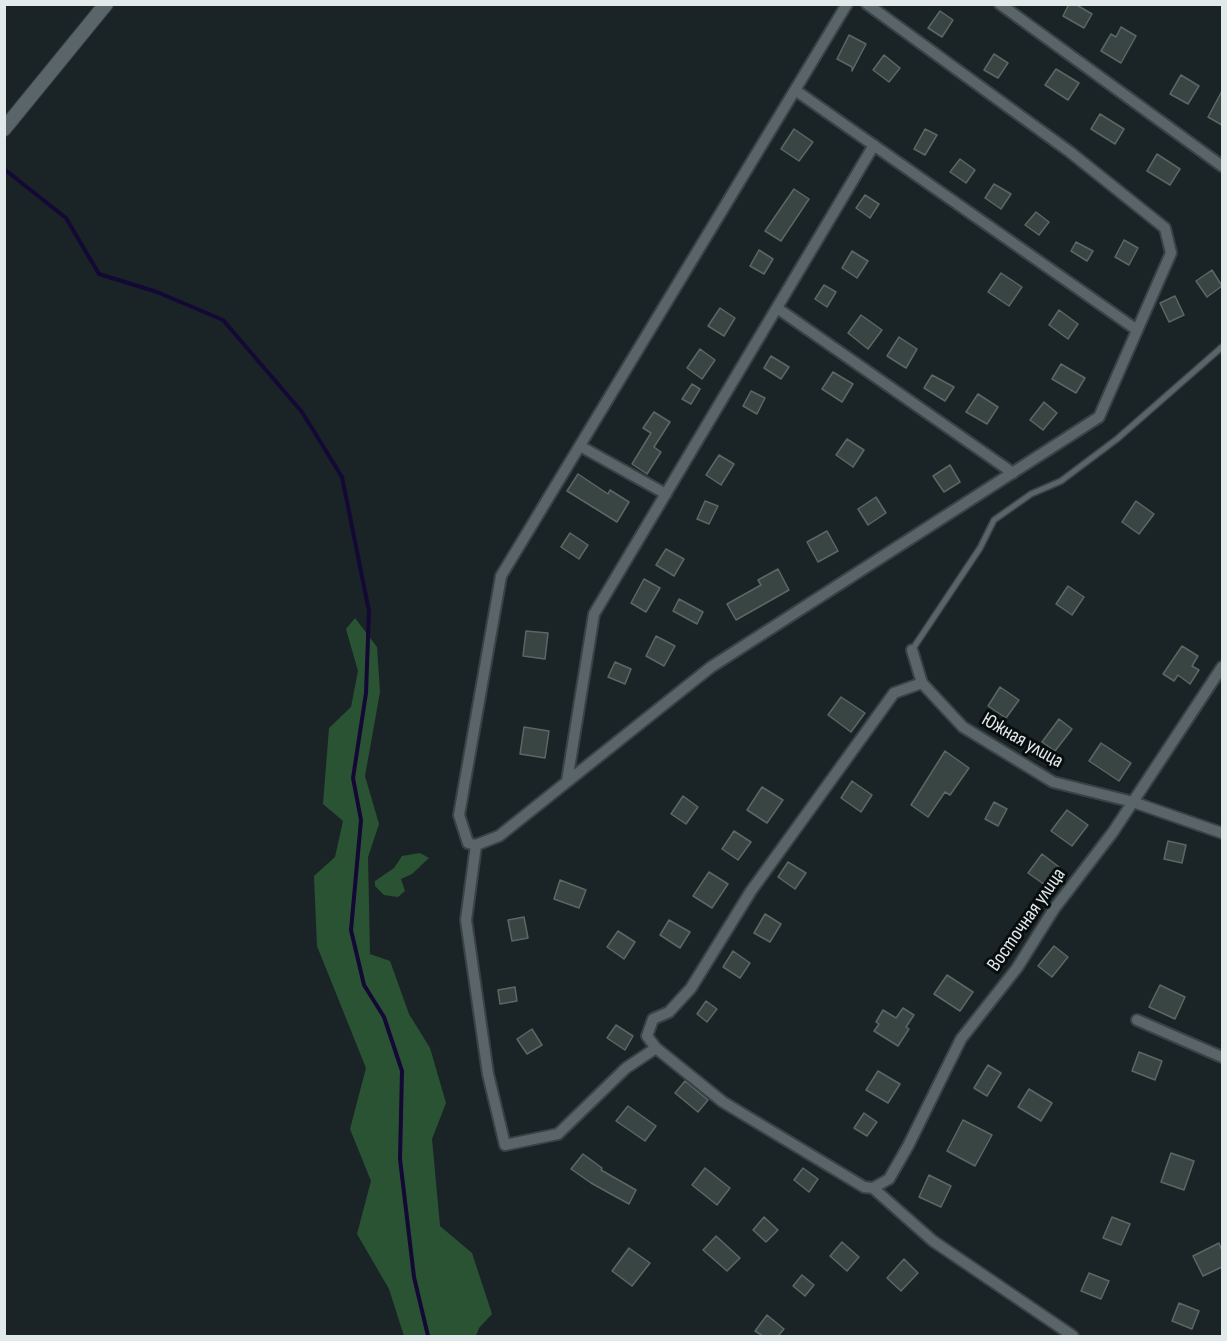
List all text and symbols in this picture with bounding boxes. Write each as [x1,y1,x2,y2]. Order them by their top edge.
street label: Южная улица [977,708,1067,774]
street label: Восточная улица [983,864,1071,976]

